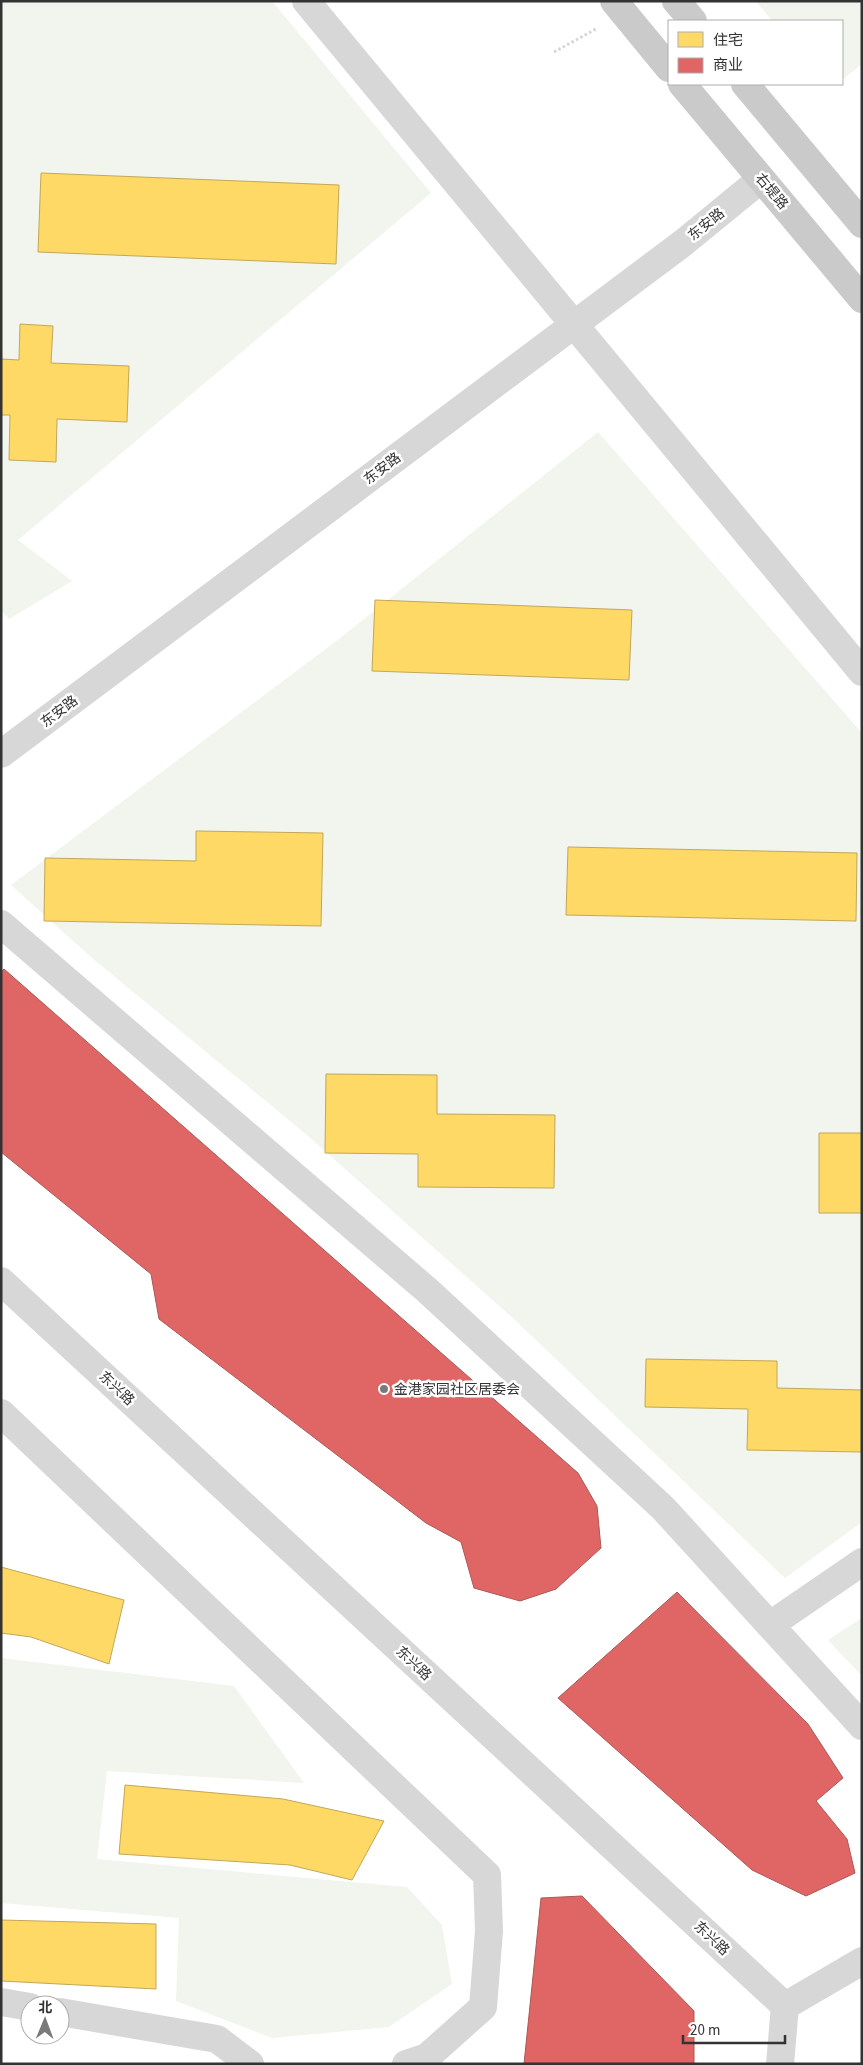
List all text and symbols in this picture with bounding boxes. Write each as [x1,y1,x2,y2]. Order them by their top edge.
legend [668,20,843,85]
text: 住宅 [713,30,743,51]
text: 商业 [713,55,743,76]
street label: 右堤路 [750,169,792,214]
street label: 东安路 [684,204,729,246]
street label: 东安路 [360,448,405,489]
street label: 东安路 [37,691,82,732]
street label: 东兴路 [94,1367,138,1410]
place label: 金港家园社区居委会 [394,1380,520,1400]
marker: 金港家园社区居委会 [378,1383,390,1395]
street label: 东兴路 [391,1642,435,1685]
street label: 东兴路 [689,1917,733,1960]
north arrow [20,1995,70,2045]
text: 北 [38,1998,52,2018]
scale bar [683,2012,786,2044]
text: 20 m [690,2020,720,2041]

